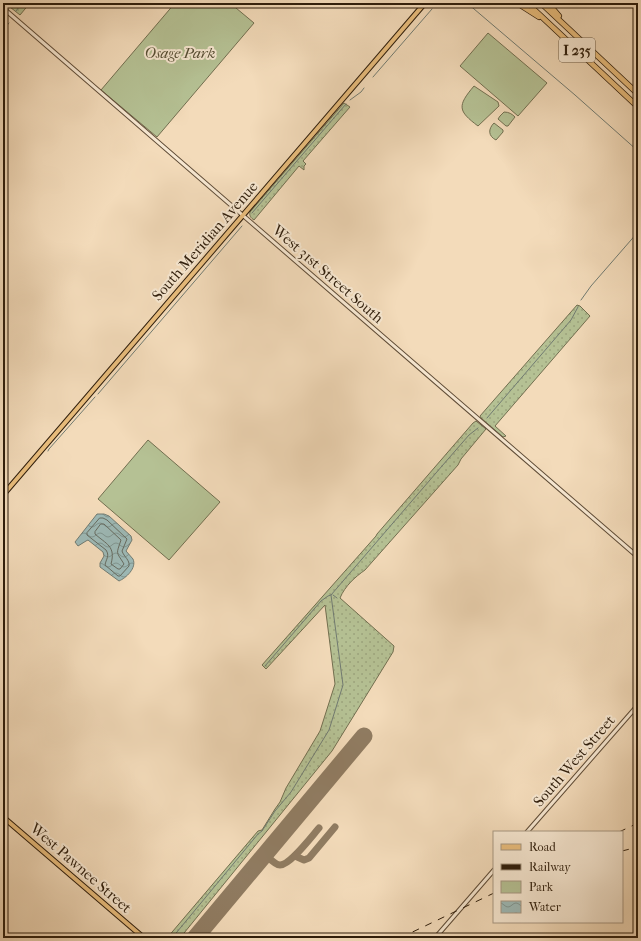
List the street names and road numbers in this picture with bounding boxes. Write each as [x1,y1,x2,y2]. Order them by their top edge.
road number: I 235 [559,38,595,62]
street label: South Meridian Avenue [148,177,262,304]
street label: West 31st Street South [268,220,388,327]
street label: South West Street [529,711,619,810]
street label: West Pawnee Street [26,818,136,917]

